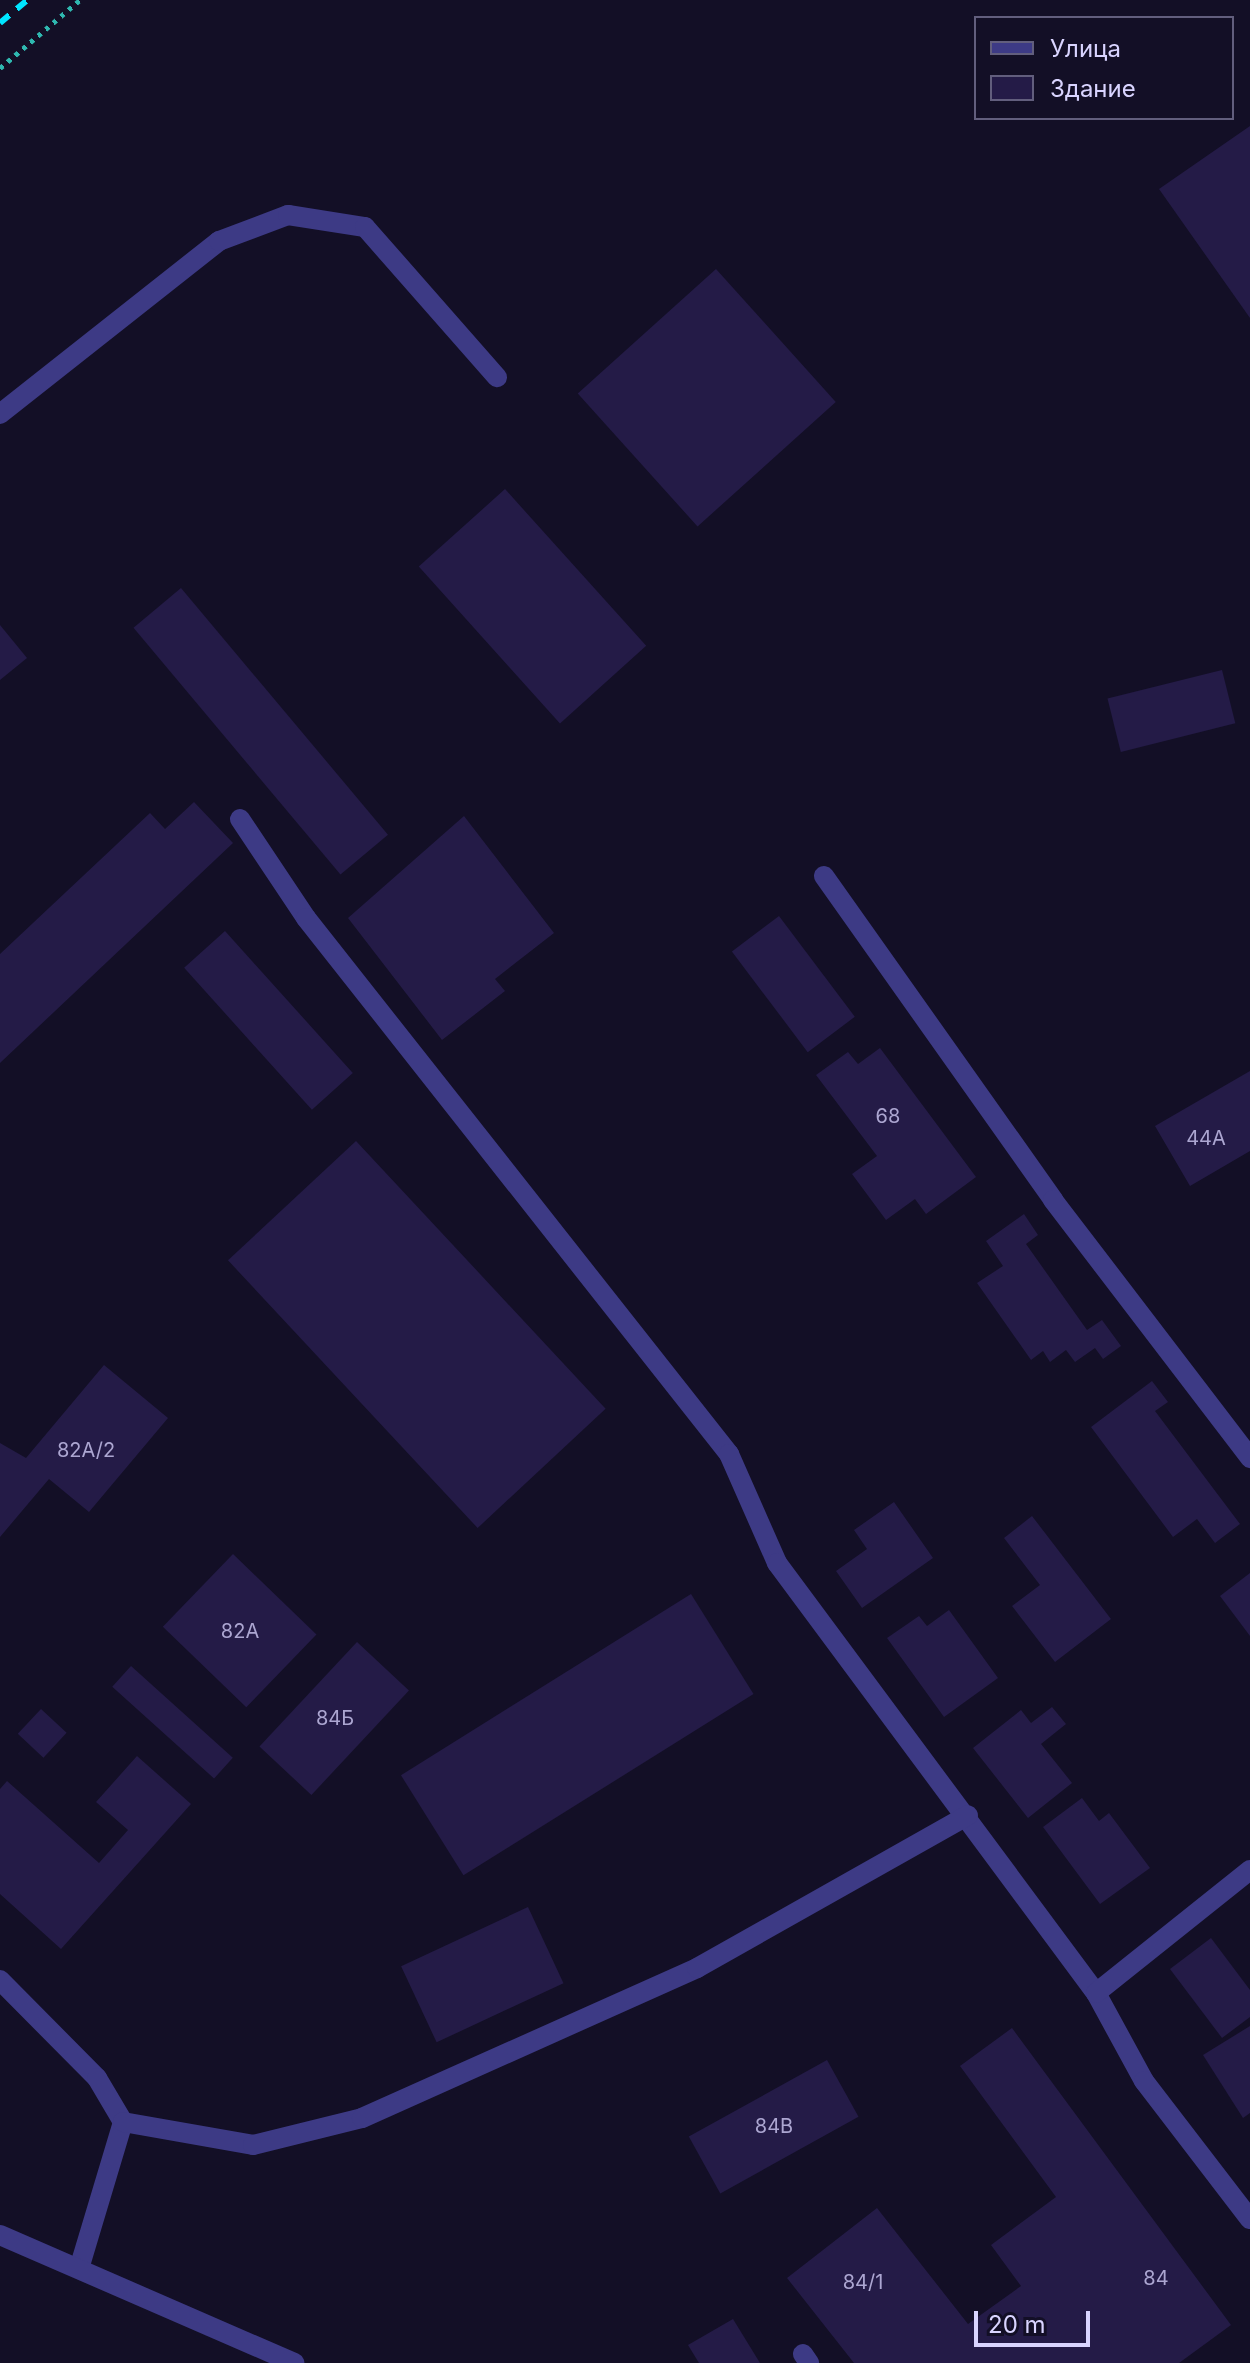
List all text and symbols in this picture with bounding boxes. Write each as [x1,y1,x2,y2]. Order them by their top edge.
legend [974,16,1234,120]
text: Улица [1050,34,1121,63]
text: Здание [1050,74,1136,103]
house number: 68 [876,1104,900,1128]
house number: 44А [1186,1126,1226,1150]
house number: 82А/2 [57,1438,115,1462]
house number: 82А [221,1619,259,1643]
house number: 84Б [316,1706,354,1730]
house number: 84В [755,2114,793,2138]
house number: 84 [1143,2266,1169,2290]
house number: 84/1 [843,2270,883,2294]
scale bar [978,2295,1094,2345]
text: 20 m [988,2310,1046,2339]

